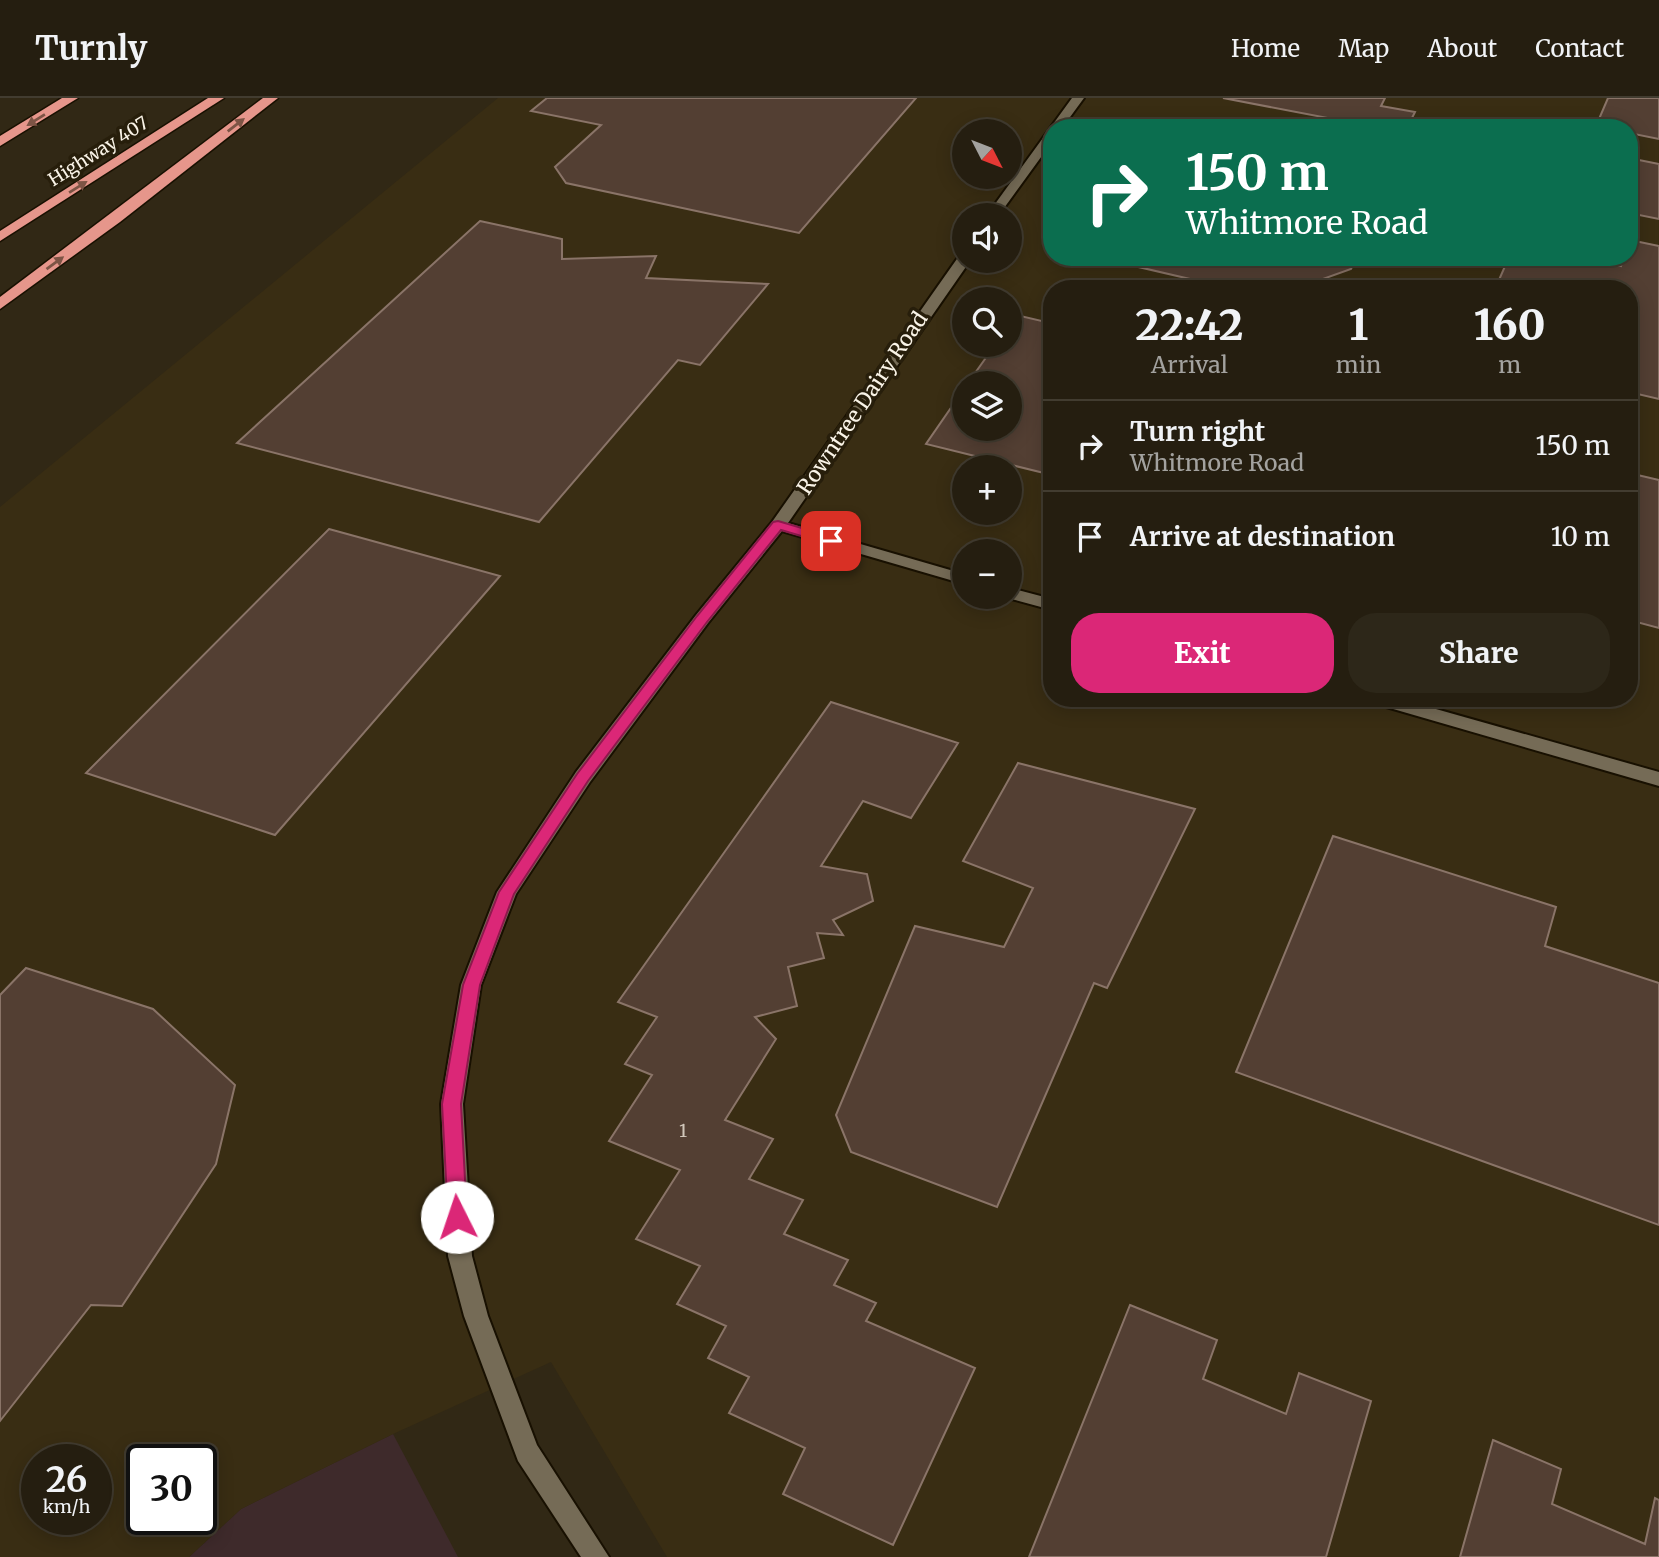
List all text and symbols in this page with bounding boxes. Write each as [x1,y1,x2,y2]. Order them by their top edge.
text: Turnly [35,28,147,69]
text: Home [1231,33,1300,64]
text: Map [1338,33,1389,64]
text: About [1427,33,1497,64]
text: Contact [1535,33,1624,64]
street label: Highway 407 [44,111,152,191]
one-way arrow [26,114,45,127]
one-way arrow [226,118,244,133]
north arrow [952,119,1022,189]
map controls [952,119,1022,609]
text: 150 m [1186,142,1329,203]
icon: right [1071,147,1162,238]
one-way arrow [69,180,88,193]
button: sound [952,203,1022,273]
text: Whitmore Road [1186,203,1428,243]
one-way arrow [46,257,64,271]
button: search [952,287,1022,357]
text: 22:42 [1135,299,1243,351]
text: 1 [1349,299,1368,351]
text: 160 [1474,299,1546,351]
street label: Rowntree Dairy Road [791,306,933,500]
text: Arrival [1151,350,1228,379]
text: min [1336,350,1381,379]
text: m [1498,350,1521,379]
button: layers [952,371,1022,441]
text: Turn right [1130,415,1265,448]
icon: right [1071,427,1109,465]
text: 150 m [1536,429,1610,462]
text: Whitmore Road [1130,448,1304,477]
button: + [952,455,1022,525]
pin [801,511,861,571]
icon: arrive [1071,518,1109,556]
text: Arrive at destination [1130,520,1395,553]
text: 10 m [1551,520,1610,553]
icon: arrive [812,522,850,560]
button: − [952,539,1022,609]
button: Exit [1071,613,1334,693]
button: Share [1348,613,1610,693]
house number: 1 [679,1119,687,1142]
position arrow [420,1180,494,1254]
speed limit sign: 30 [126,1444,217,1535]
text: 26 [46,1458,87,1502]
text: km/h [43,1495,90,1518]

